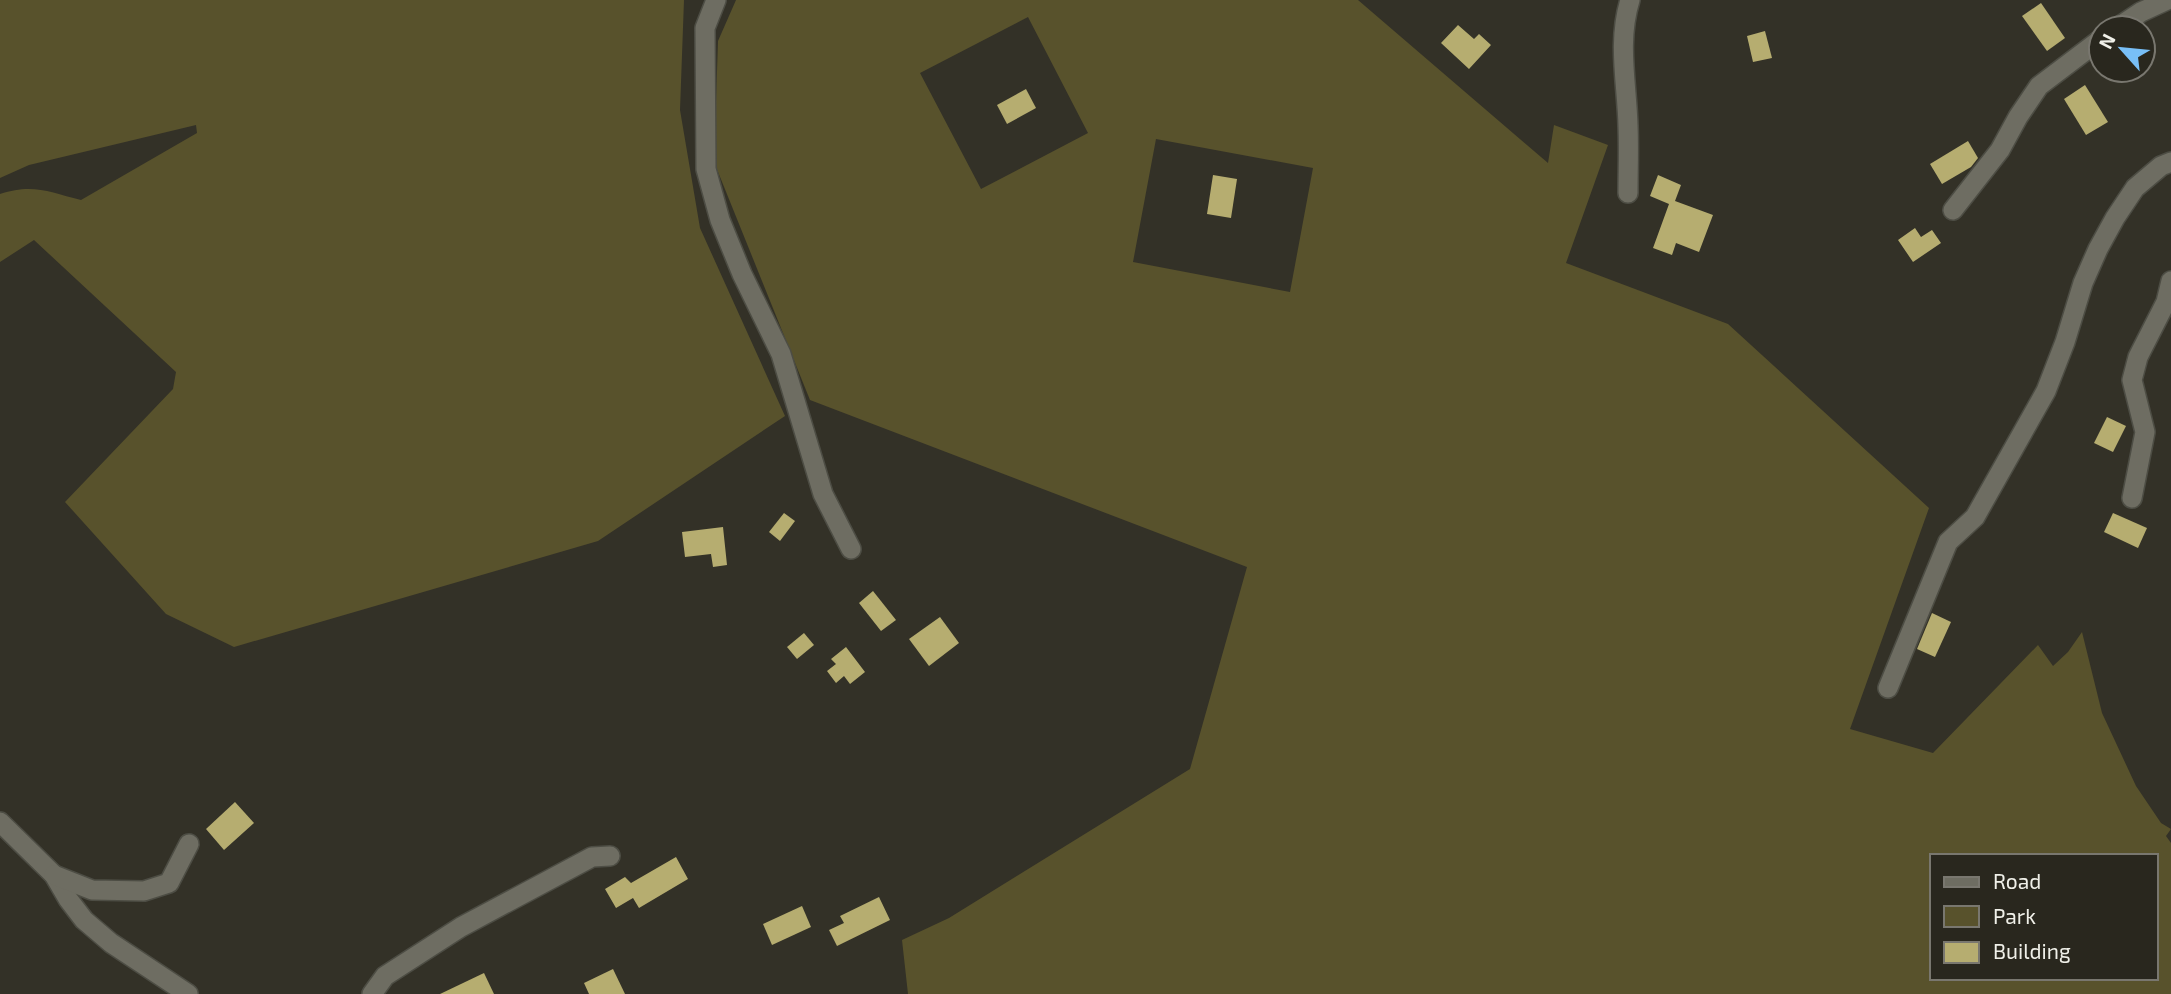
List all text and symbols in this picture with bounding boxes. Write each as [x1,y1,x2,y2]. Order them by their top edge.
north arrow [2087,14,2157,84]
text: N [2093,30,2120,52]
legend [1930,854,2157,980]
text: Road [1993,868,2041,893]
text: Park [1993,903,2036,928]
text: Building [1993,938,2071,963]

